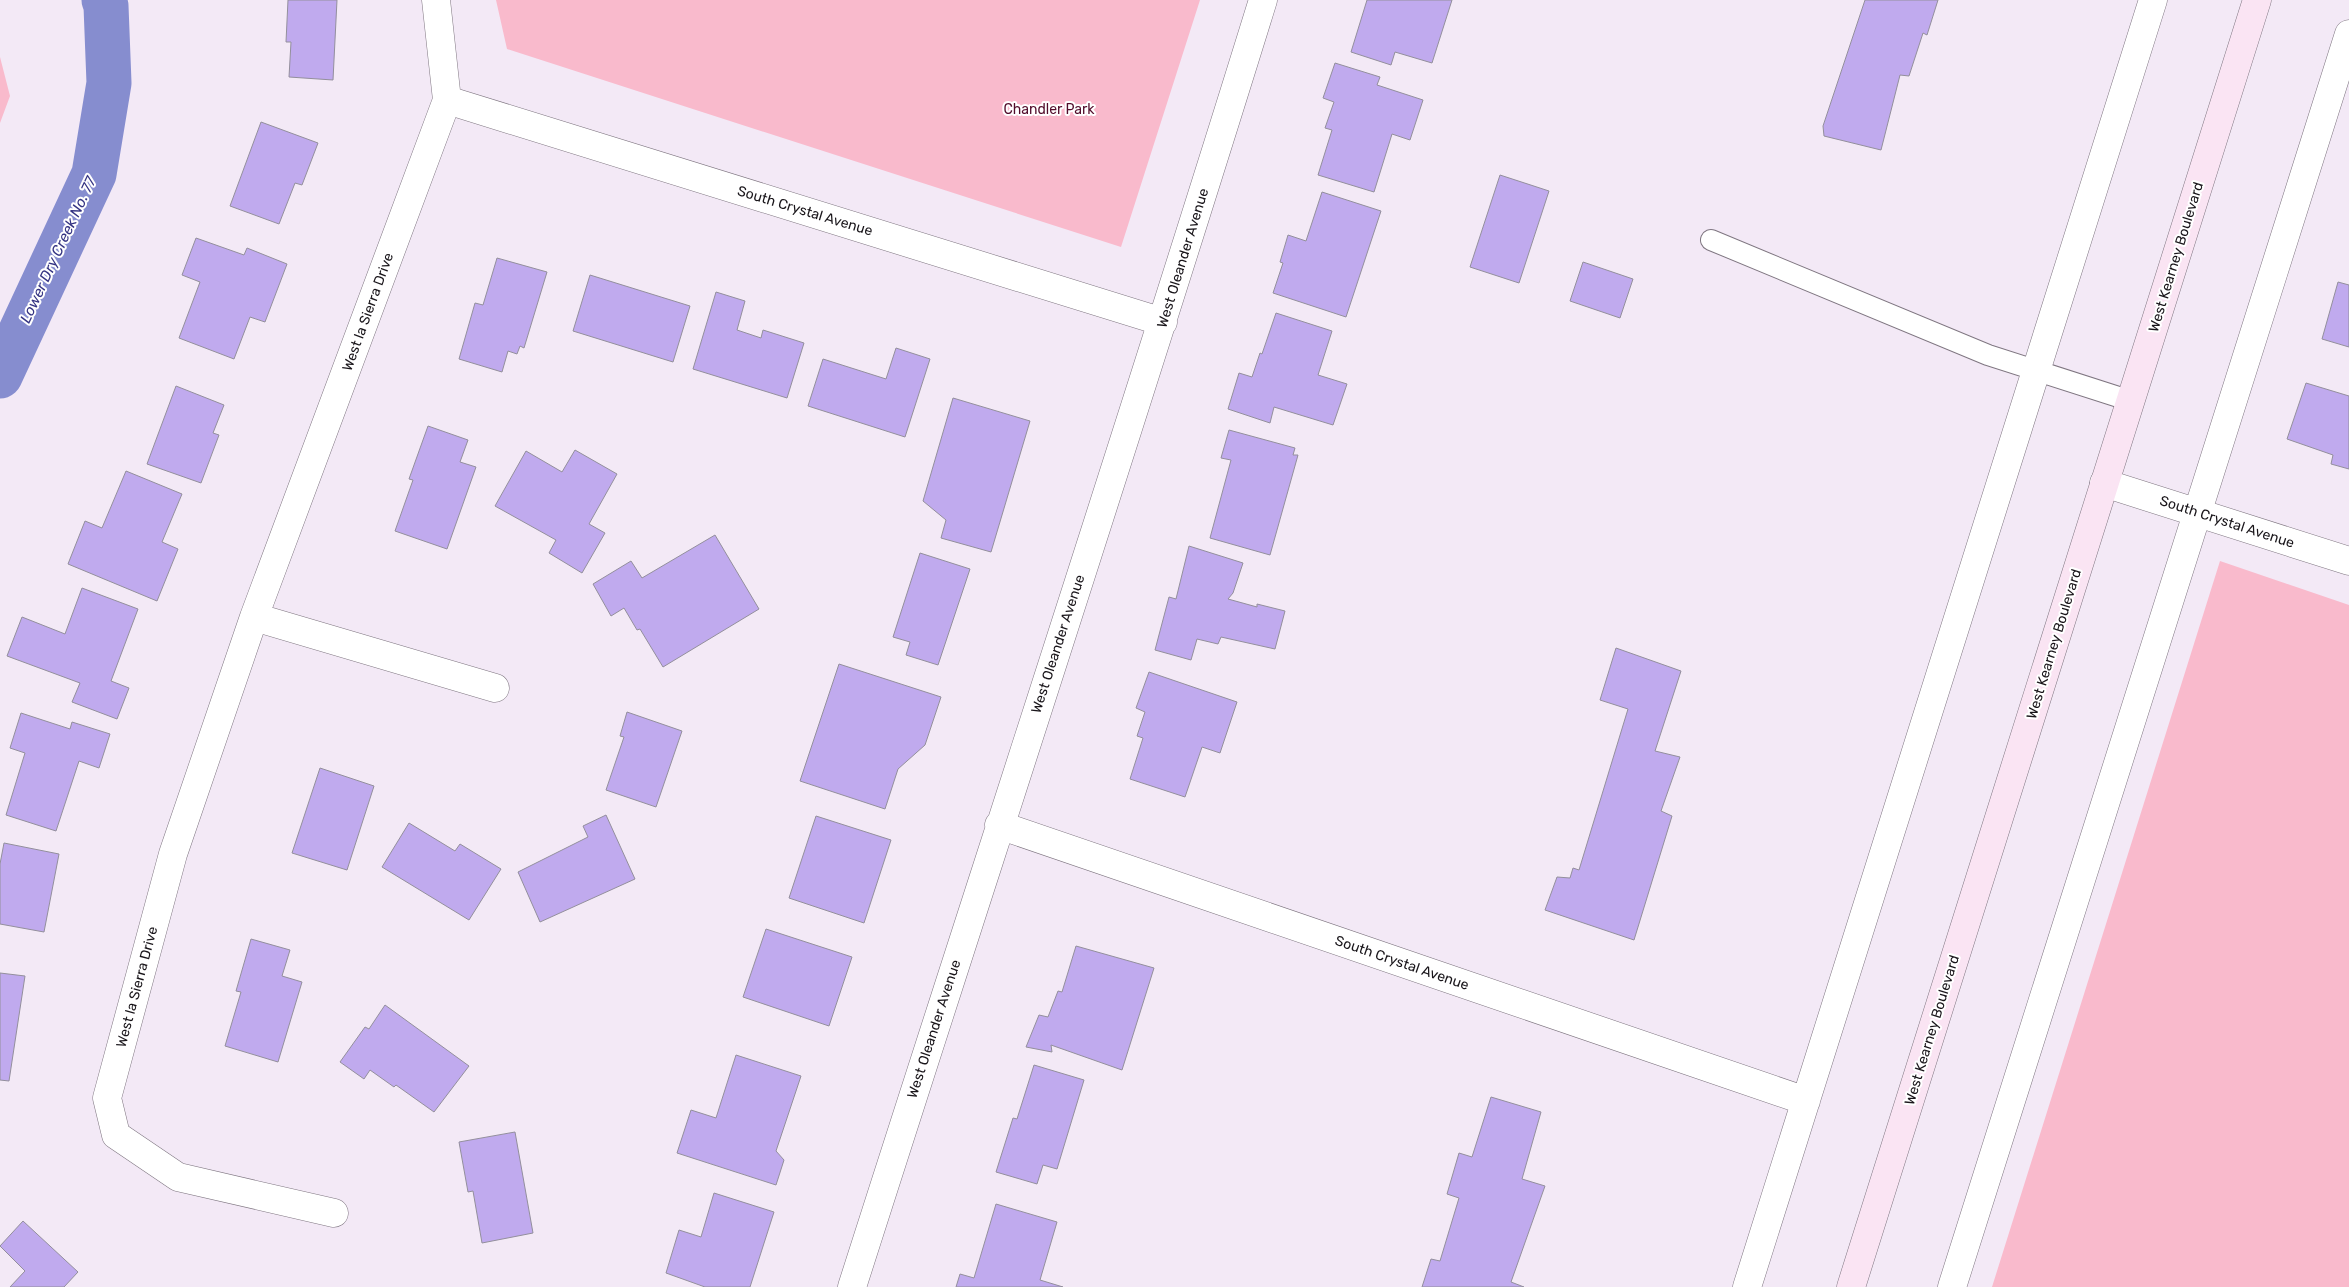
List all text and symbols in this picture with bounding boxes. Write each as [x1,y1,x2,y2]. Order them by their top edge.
park label: Chandler Park [1003,101,1095,118]
water label: Lower Dry Creek No. 77 [16,173,100,326]
street label: West Kearney Boulevard [2145,180,2207,334]
street label: South Crystal Avenue [735,182,875,240]
street label: West Oleander Avenue [1154,186,1212,330]
street label: West la Sierra Drive [339,250,397,373]
street label: South Crystal Avenue [2158,492,2297,552]
street label: West Kearney Boulevard [2023,567,2085,721]
street label: West Oleander Avenue [1028,572,1089,716]
street label: West la Sierra Drive [113,924,161,1049]
street label: South Crystal Avenue [1333,932,1471,994]
street label: West Kearney Boulevard [1901,953,1963,1107]
street label: West Oleander Avenue [904,957,965,1101]

